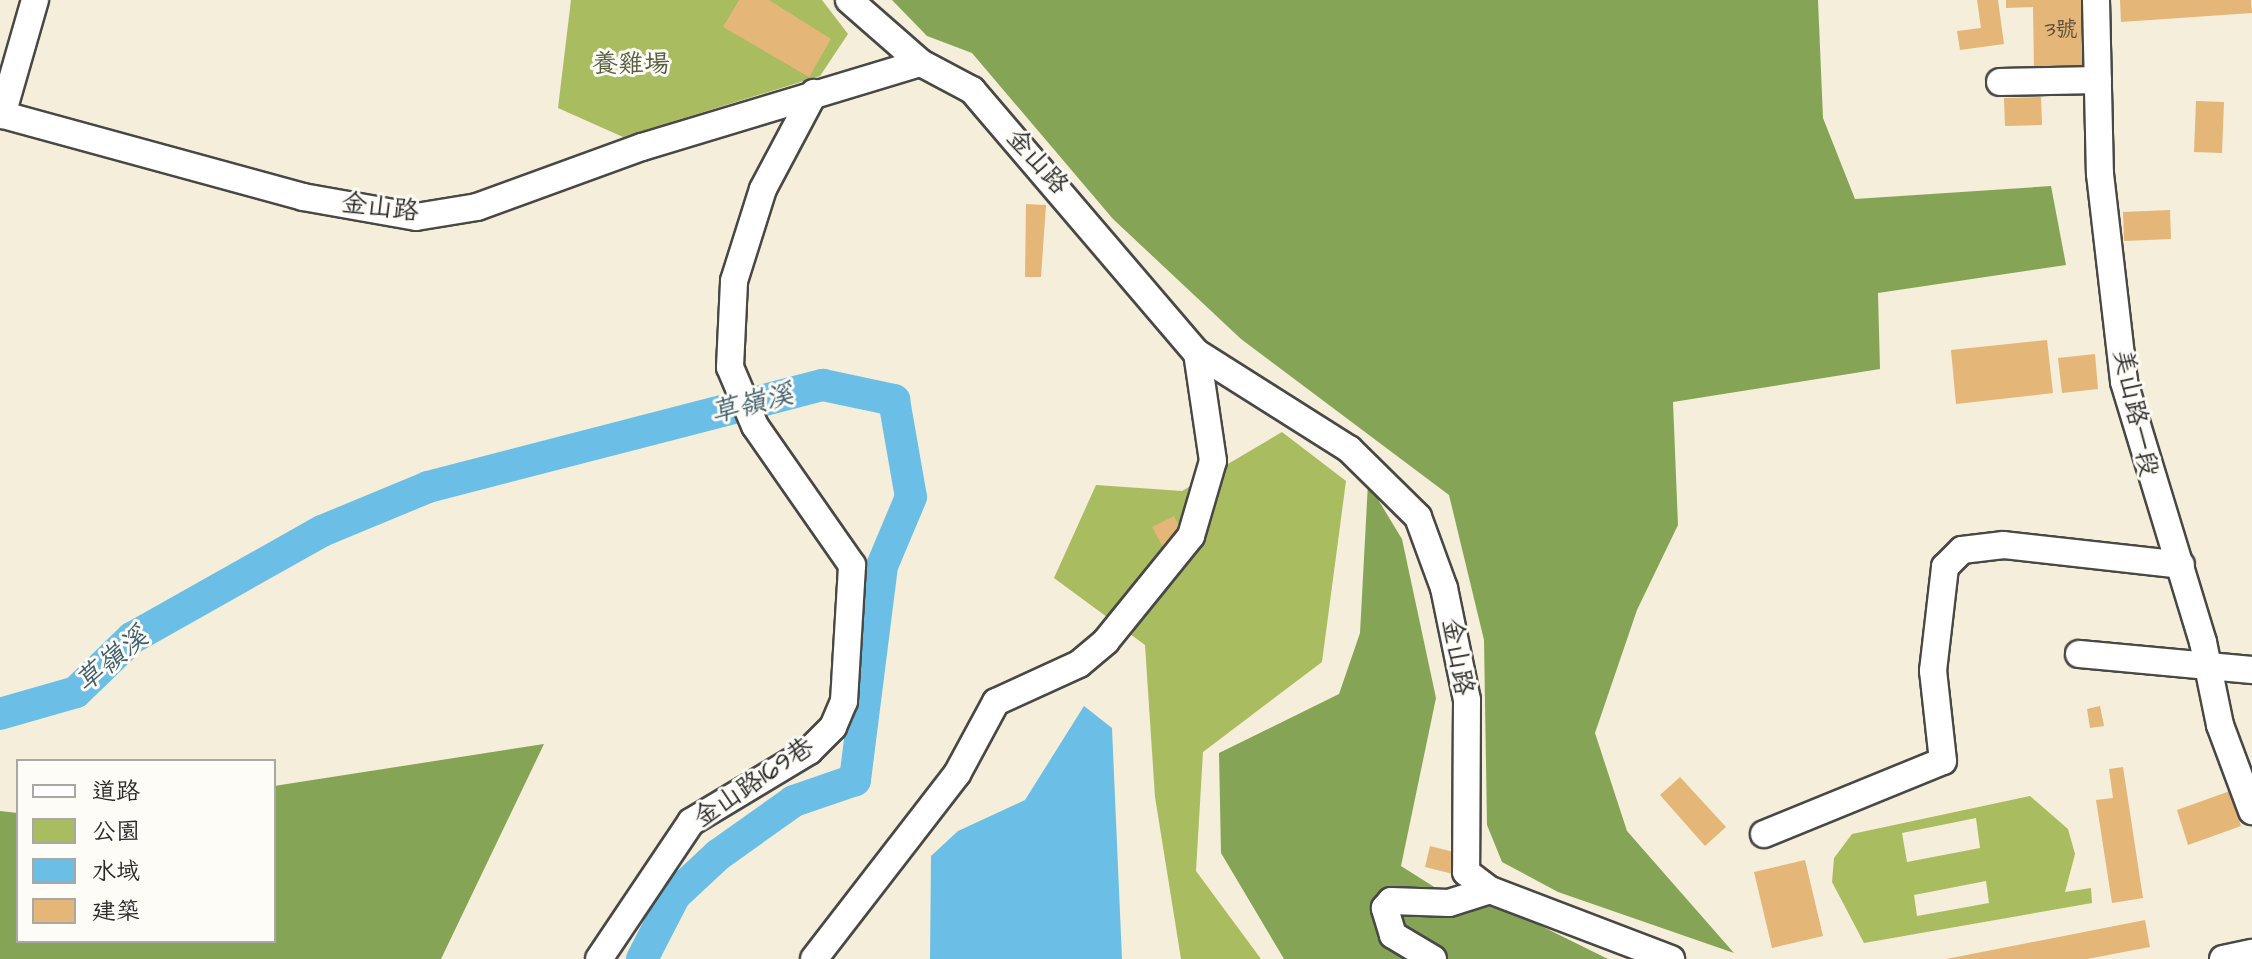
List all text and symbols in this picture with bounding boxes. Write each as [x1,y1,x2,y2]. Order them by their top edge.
house number: 3號 [2044,17,2078,43]
park label: 養雞場 [592,49,670,81]
street label: 金山路 [999,123,1075,201]
street label: 金山路 [339,188,421,228]
street label: 美山路一段 [2106,346,2164,480]
water label: 草嶺溪 [707,378,797,430]
street label: 金山路 [1435,616,1479,698]
water label: 草嶺溪 [69,621,155,699]
street label: 金山路169巷 [688,731,820,835]
legend [16,759,276,943]
text: 道路 [92,775,140,809]
text: 公園 [92,815,140,849]
text: 水域 [92,855,140,889]
text: 建築 [92,895,140,929]

